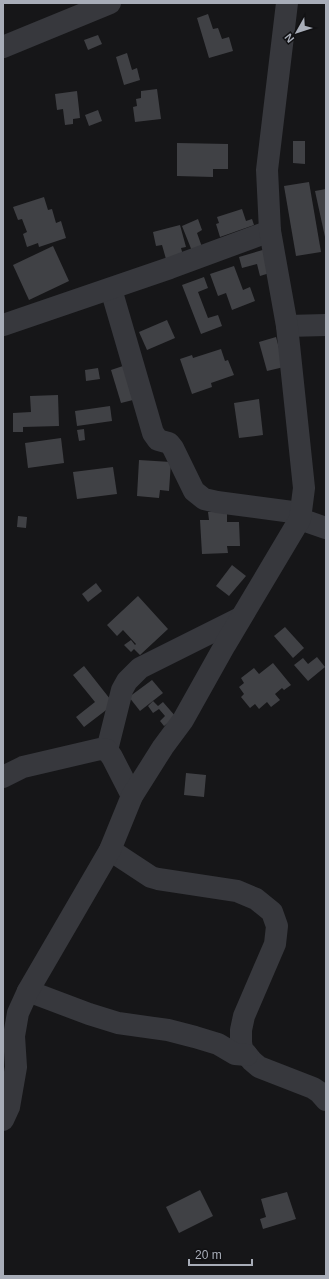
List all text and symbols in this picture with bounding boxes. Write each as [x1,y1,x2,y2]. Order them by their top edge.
north arrow [277,12,317,52]
text: N [282,31,296,45]
scale bar [189,1241,252,1267]
text: 20 m [195,1248,222,1262]

